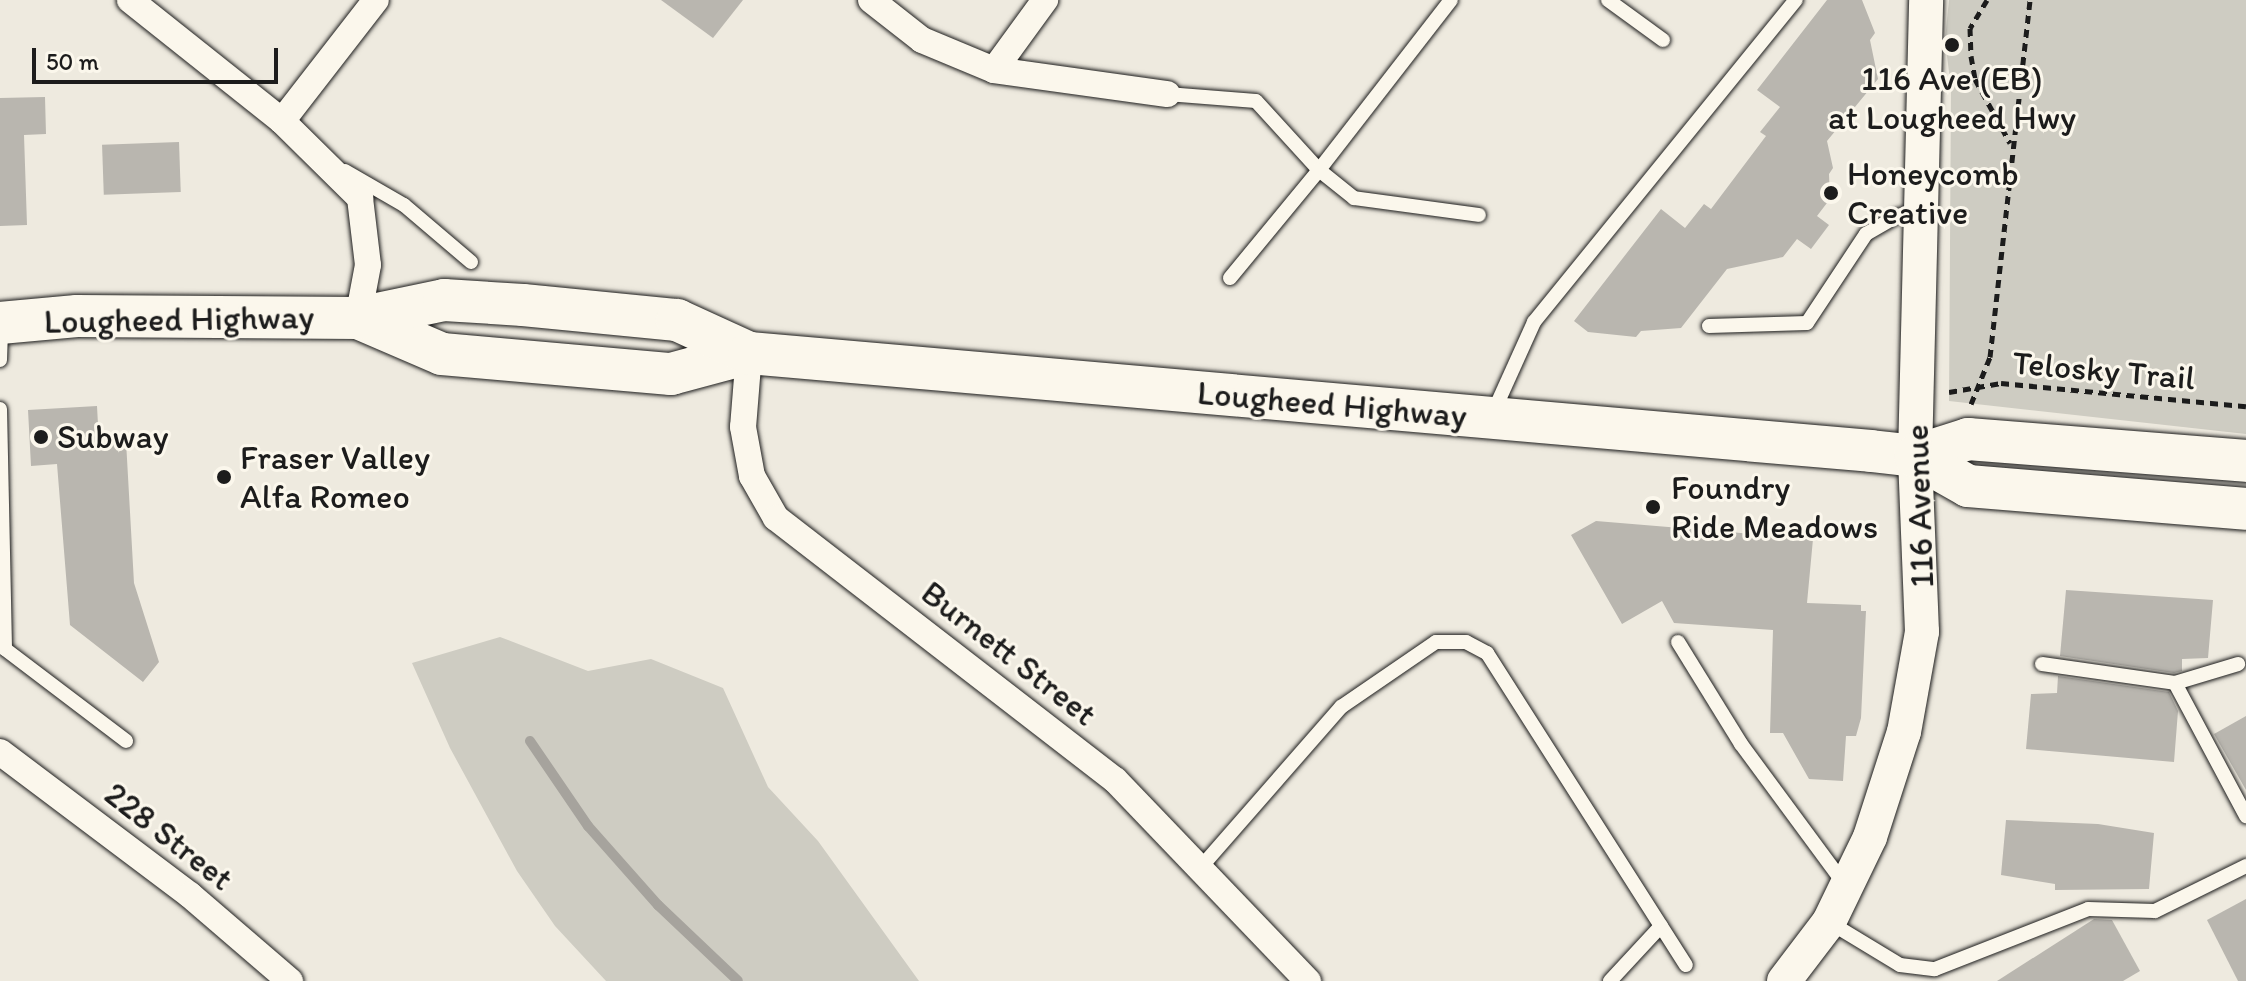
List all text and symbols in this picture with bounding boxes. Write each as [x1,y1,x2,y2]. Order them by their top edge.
scale bar [36,32,282,82]
marker: 116 Ave (EB) at Lougheed Hwy [1943,36,1961,54]
text: 50 m [46,47,99,76]
place label: 116 Ave (EB) at Lougheed Hwy [1828,58,2076,138]
place label: Honeycomb Creative [1847,153,2019,232]
marker: Honeycomb Creative [1822,184,1840,202]
street label: Lougheed Highway [44,296,314,342]
street label: Telosky Trail [2012,342,2196,398]
street label: Lougheed Highway [1196,372,1468,436]
place label: Subway [57,417,169,457]
street label: 116 Avenue [1896,424,1942,588]
marker: Subway [32,428,50,446]
place label: Fraser Valley Alfa Romeo [240,437,429,516]
place label: Foundry Ride Meadows [1671,467,1877,546]
marker: Fraser Valley Alfa Romeo [215,468,233,486]
marker: Foundry Ride Meadows [1642,496,1664,518]
street label: Burnett Street [914,572,1104,734]
street label: 228 Street [97,773,241,899]

